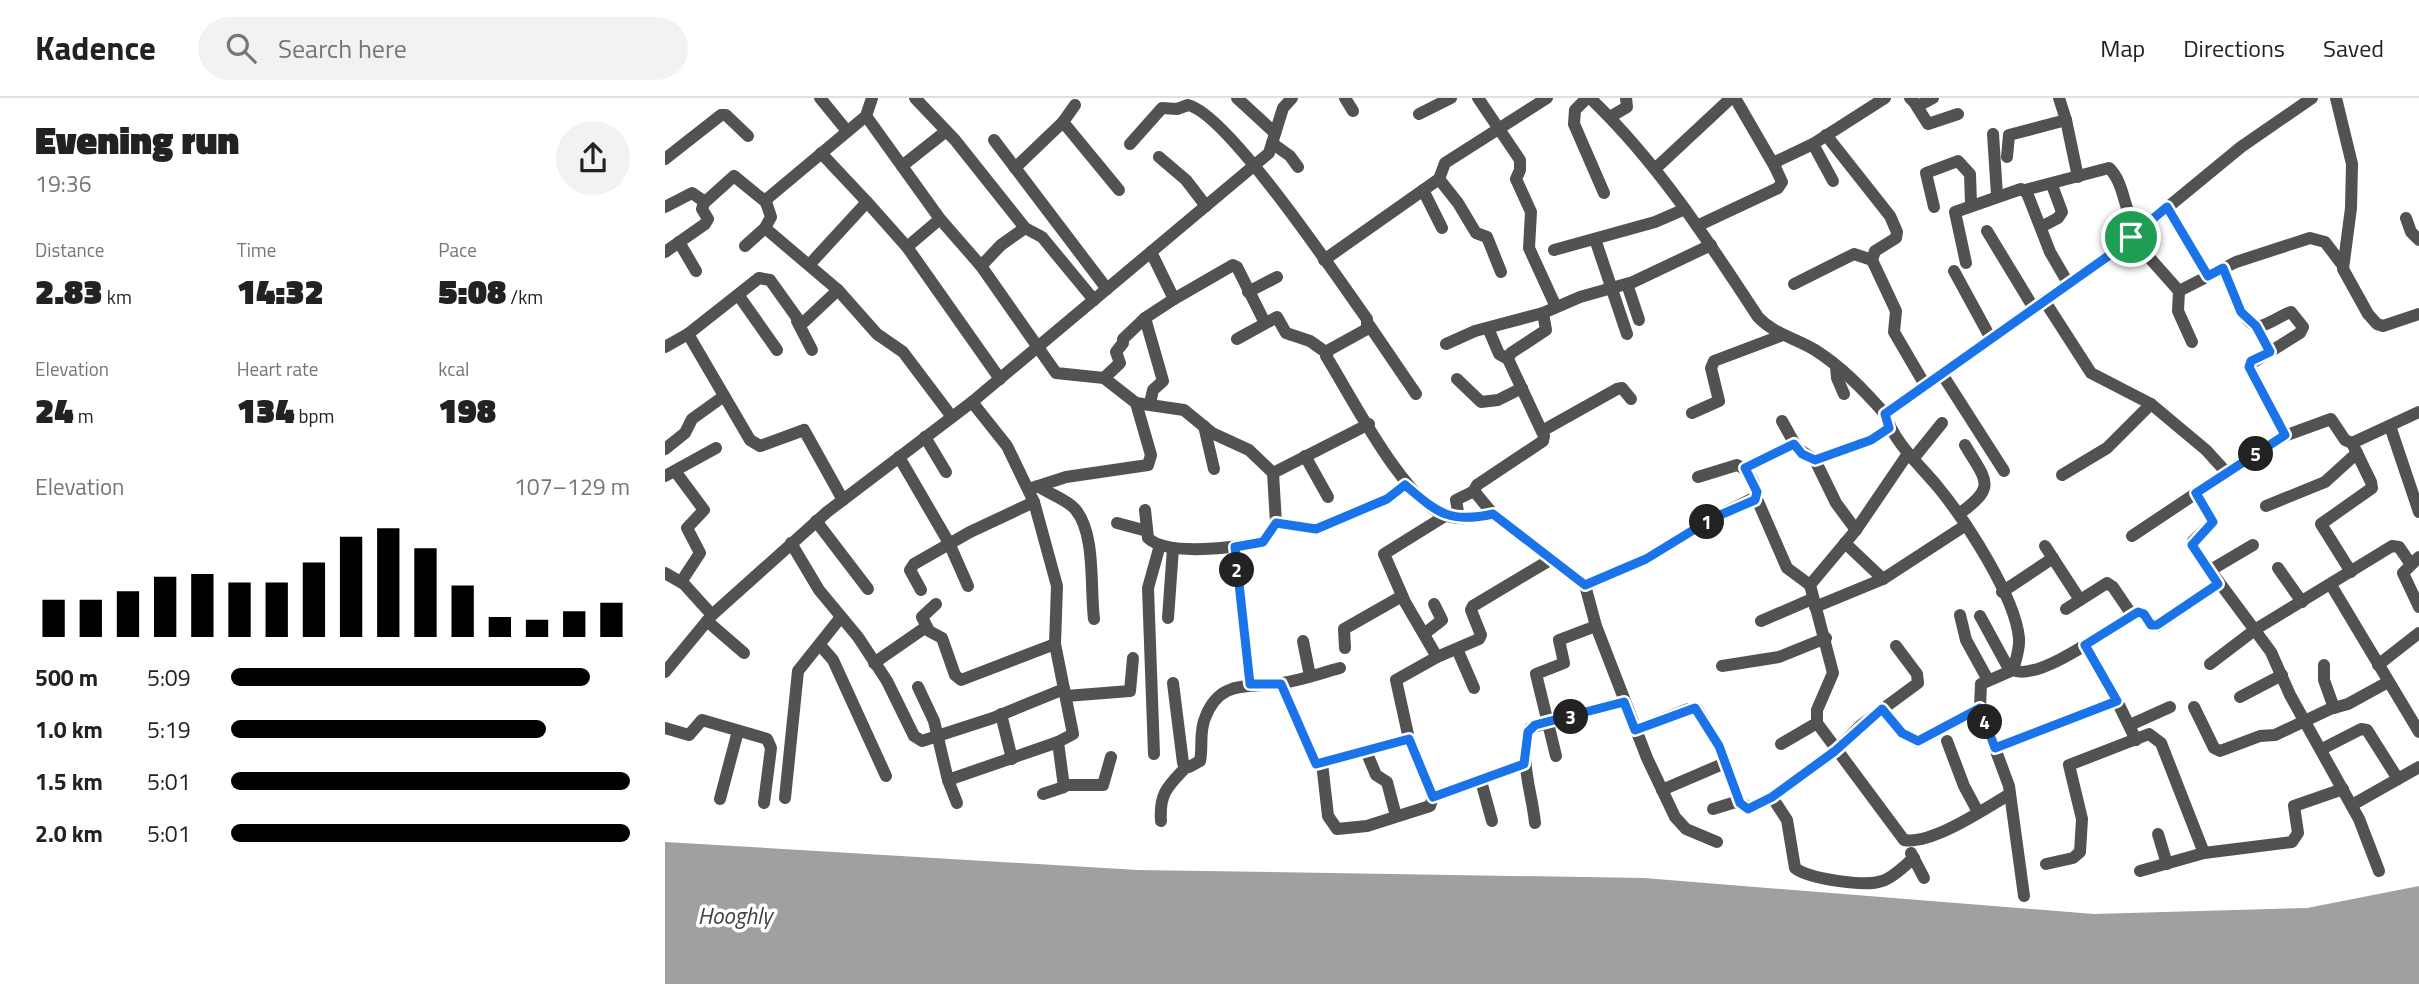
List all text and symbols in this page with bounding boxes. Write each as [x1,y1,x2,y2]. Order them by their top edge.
search box [198,17,688,80]
text: Kadence [35,23,156,73]
icon: search [222,29,260,67]
text: Search here [278,29,407,68]
text: Map [2100,30,2145,66]
text: Directions [2183,30,2285,66]
text: Saved [2323,30,2384,66]
text: Evening run [35,111,239,169]
button: share [556,121,630,195]
text: 19:36 [35,166,92,201]
pin [2101,207,2161,267]
icon: arrive [2112,218,2150,256]
text: Distance [35,235,104,264]
text: Time [237,235,276,264]
text: Pace [438,235,477,264]
text: 2.83 [35,264,103,318]
text: 14:32 [237,264,324,318]
text: 5:08 [438,264,506,318]
text: km [103,282,132,311]
text: /km [506,282,543,311]
text: Elevation [35,354,109,383]
text: Heart rate [237,354,318,383]
text: kcal [438,354,469,383]
text: 24 [35,383,74,437]
text: 134 [237,383,294,437]
text: 198 [438,383,496,437]
text: m [74,401,94,430]
text: bpm [294,401,335,430]
pin: 5 [2239,436,2273,472]
text: 5 [2250,439,2261,468]
text: Elevation [35,469,124,504]
text: 107–129 m [514,469,630,504]
pin: 1 [1689,504,1725,540]
text: 1 [1701,507,1712,536]
pin: 2 [1219,552,1255,588]
text: 2 [1231,555,1242,584]
text: 500 m [35,660,98,695]
text: 5:09 [147,660,191,695]
pin: 3 [1553,700,1588,734]
text: 3 [1565,702,1576,731]
pin: 4 [1967,704,2003,740]
text: 4 [1979,707,1990,736]
text: 1.0 km [35,712,103,747]
text: 5:19 [147,712,191,747]
text: 1.5 km [35,764,103,799]
text: 5:01 [147,764,191,799]
text: 2.0 km [35,816,103,851]
text: 5:01 [147,816,191,851]
water label: Hooghly [698,898,775,933]

